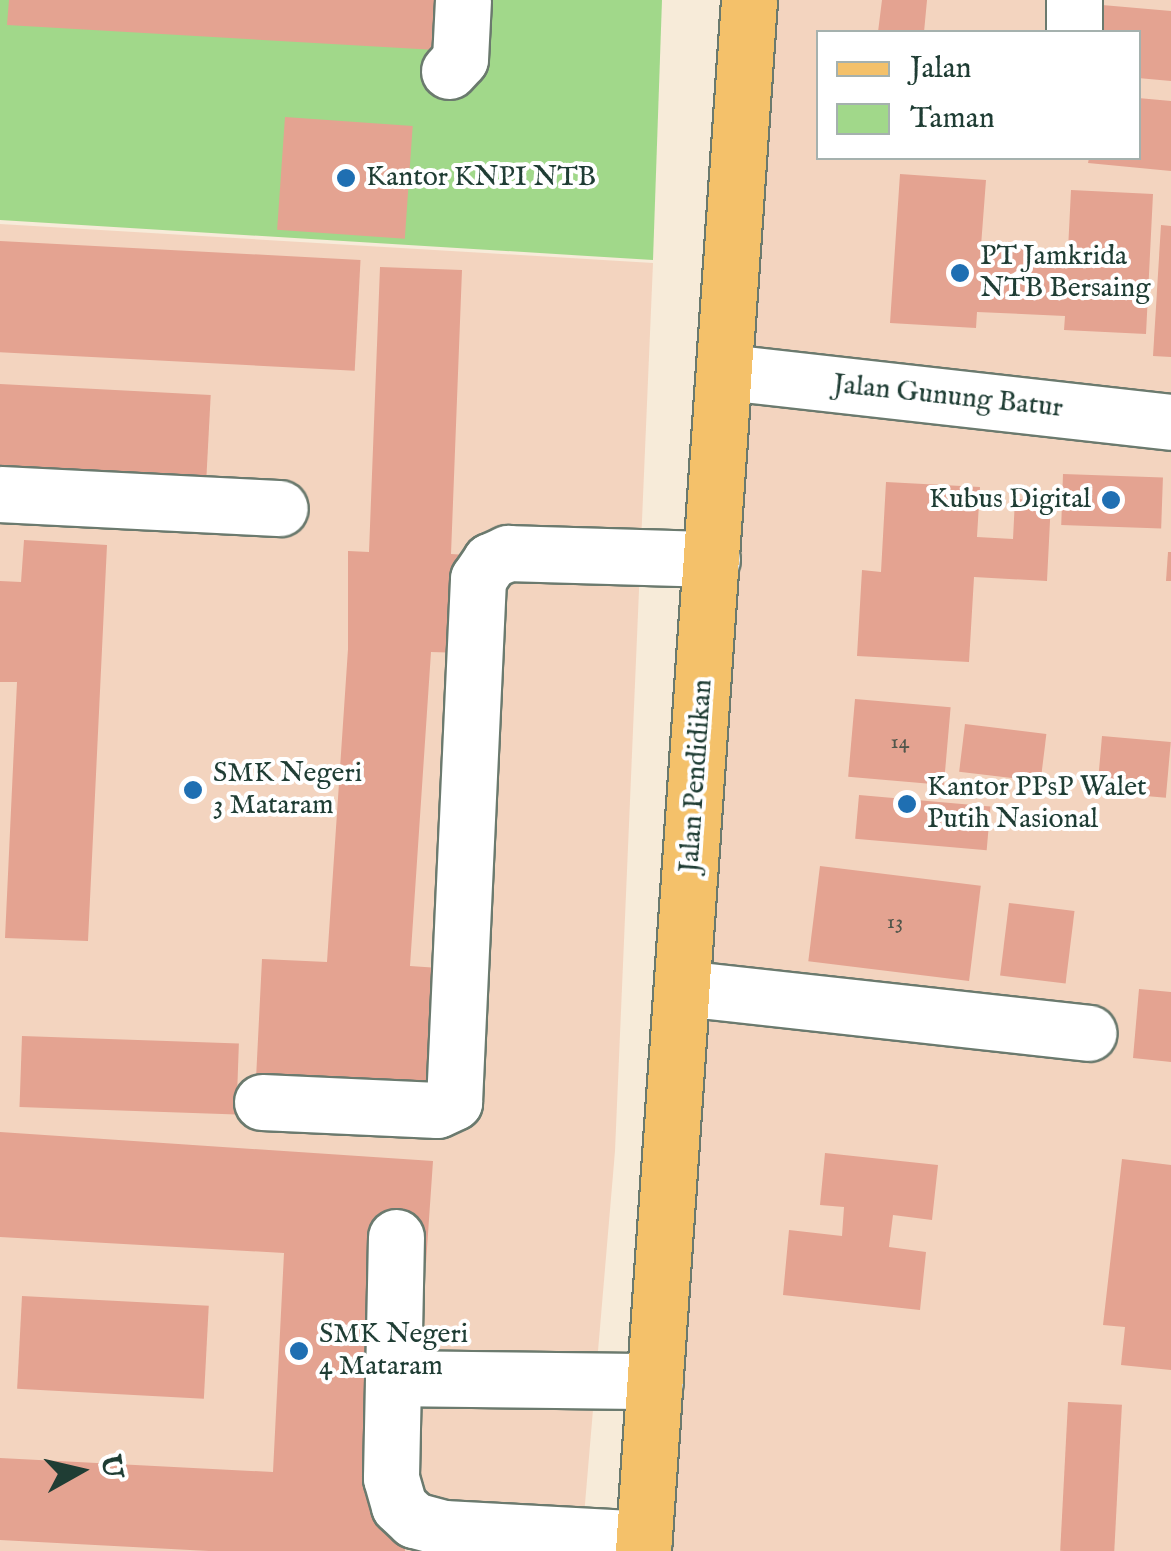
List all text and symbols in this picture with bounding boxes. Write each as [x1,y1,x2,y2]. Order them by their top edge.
legend [816,30,1141,160]
text: Jalan [910,50,972,88]
text: Taman [910,100,995,138]
place label: Kantor KNPI NTB [366,161,596,195]
marker: Kantor KNPI NTB [335,167,357,189]
place label: PT Jamkrida NTB Bersaing [980,240,1150,306]
marker: PT Jamkrida NTB Bersaing [949,262,971,284]
street label: Jalan Gunung Batur [831,368,1065,426]
place label: Kubus Digital [929,483,1091,517]
marker: Kubus Digital [1100,489,1122,511]
street label: Jalan Pendidikan [673,678,721,874]
house number: 14 [891,730,909,756]
place label: SMK Negeri 3 Mataram [213,757,362,823]
place label: Kantor PPsP Walet Putih Nasional [927,771,1147,837]
marker: SMK Negeri 3 Mataram [182,779,204,801]
marker: Kantor PPsP Walet Putih Nasional [896,793,918,815]
house number: 13 [887,910,903,936]
place label: SMK Negeri 4 Mataram [319,1318,468,1384]
marker: SMK Negeri 4 Mataram [288,1340,310,1362]
north arrow [30,1421,130,1521]
text: U [91,1453,129,1481]

